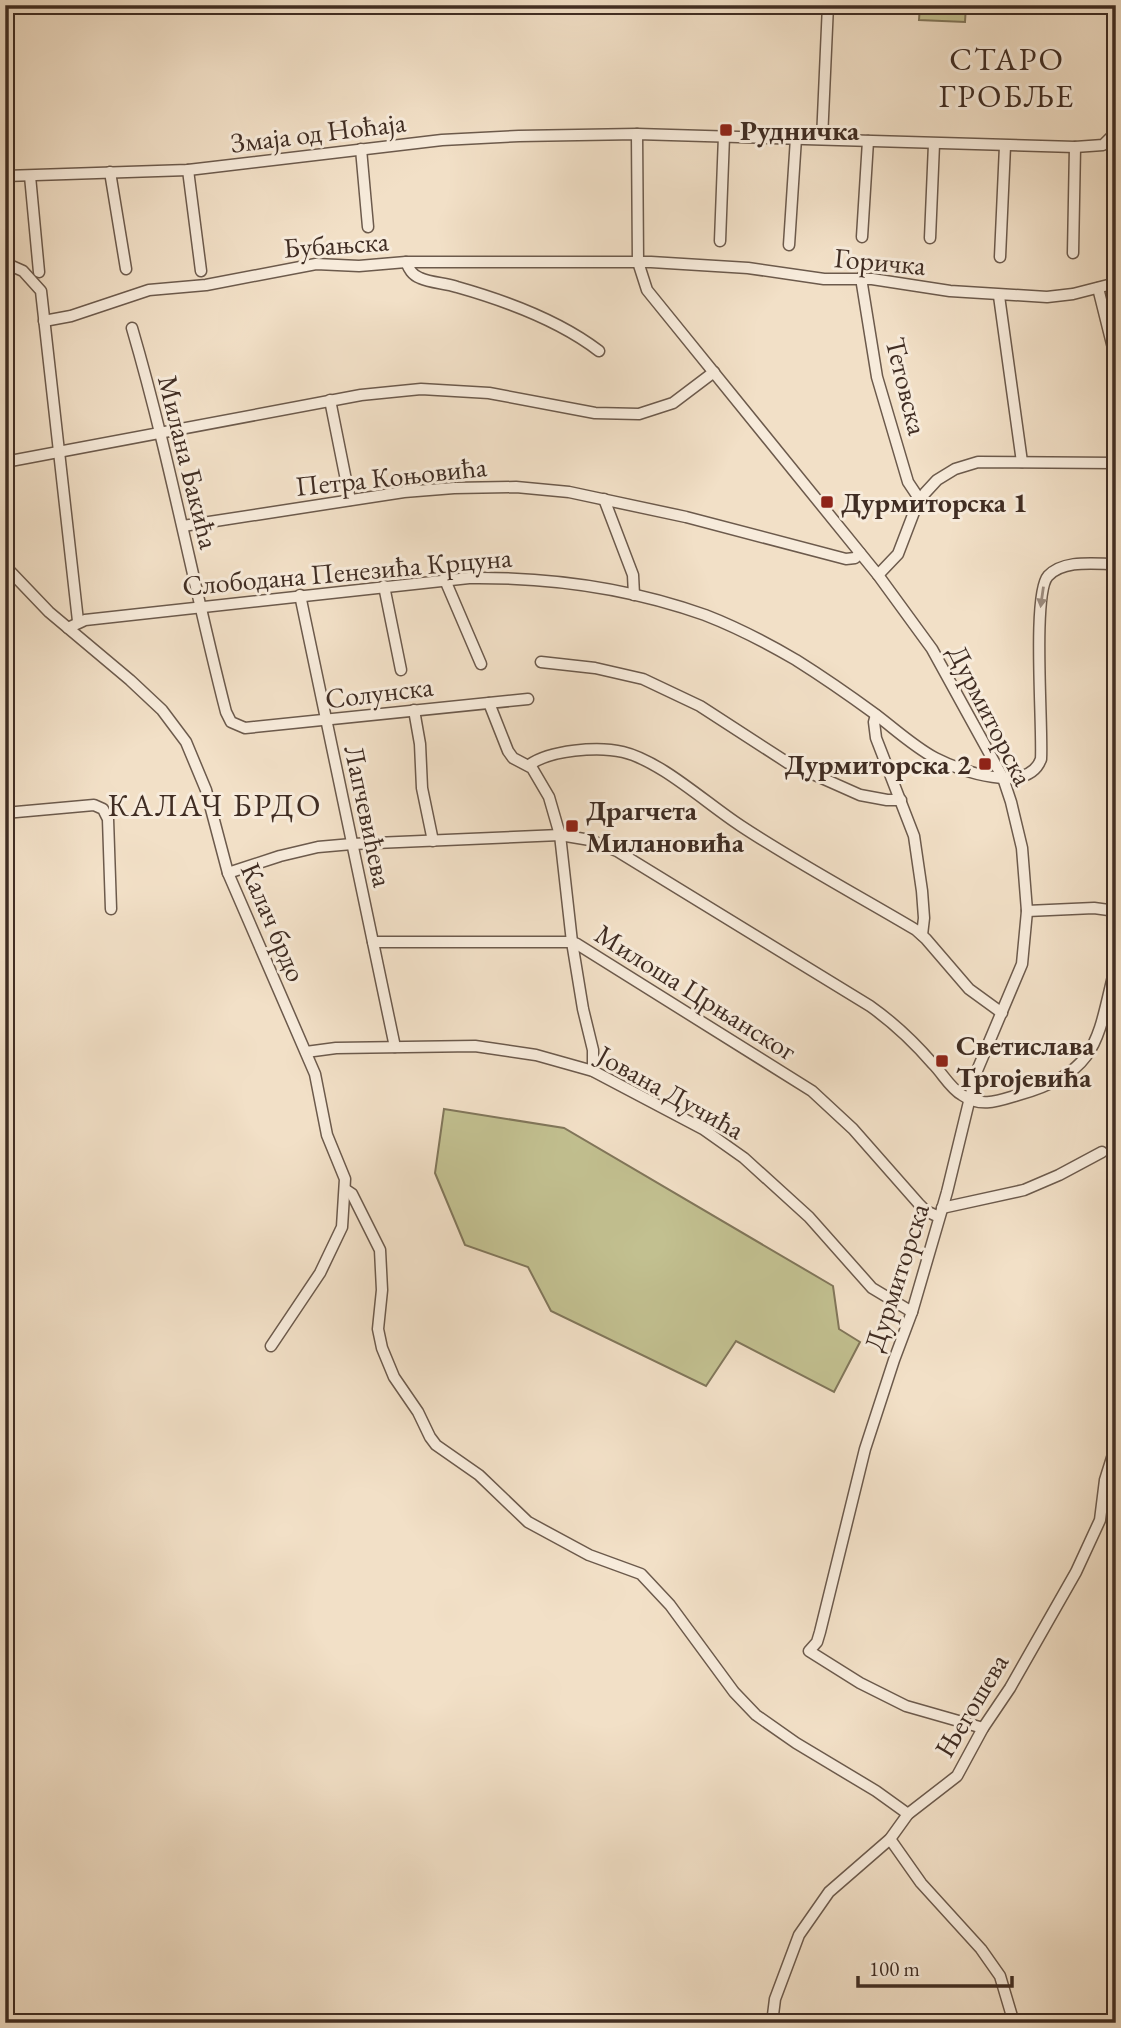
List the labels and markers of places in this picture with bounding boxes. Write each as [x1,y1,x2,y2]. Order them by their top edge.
place label: Рудничка [740,112,860,148]
marker: Рудничка [718,122,734,138]
place label: Дурмиторска 1 [841,484,1028,520]
marker: Дурмиторска 1 [819,494,835,510]
place label: Дурмиторска 2 [784,746,971,782]
marker: Дурмиторска 2 [977,756,993,772]
place label: Драгчета Милановића [586,792,745,860]
marker: Драгчета Милановића [564,818,580,834]
place label: Светислава Тргојевића [956,1027,1095,1095]
marker: Светислава Тргојевића [934,1053,950,1069]

